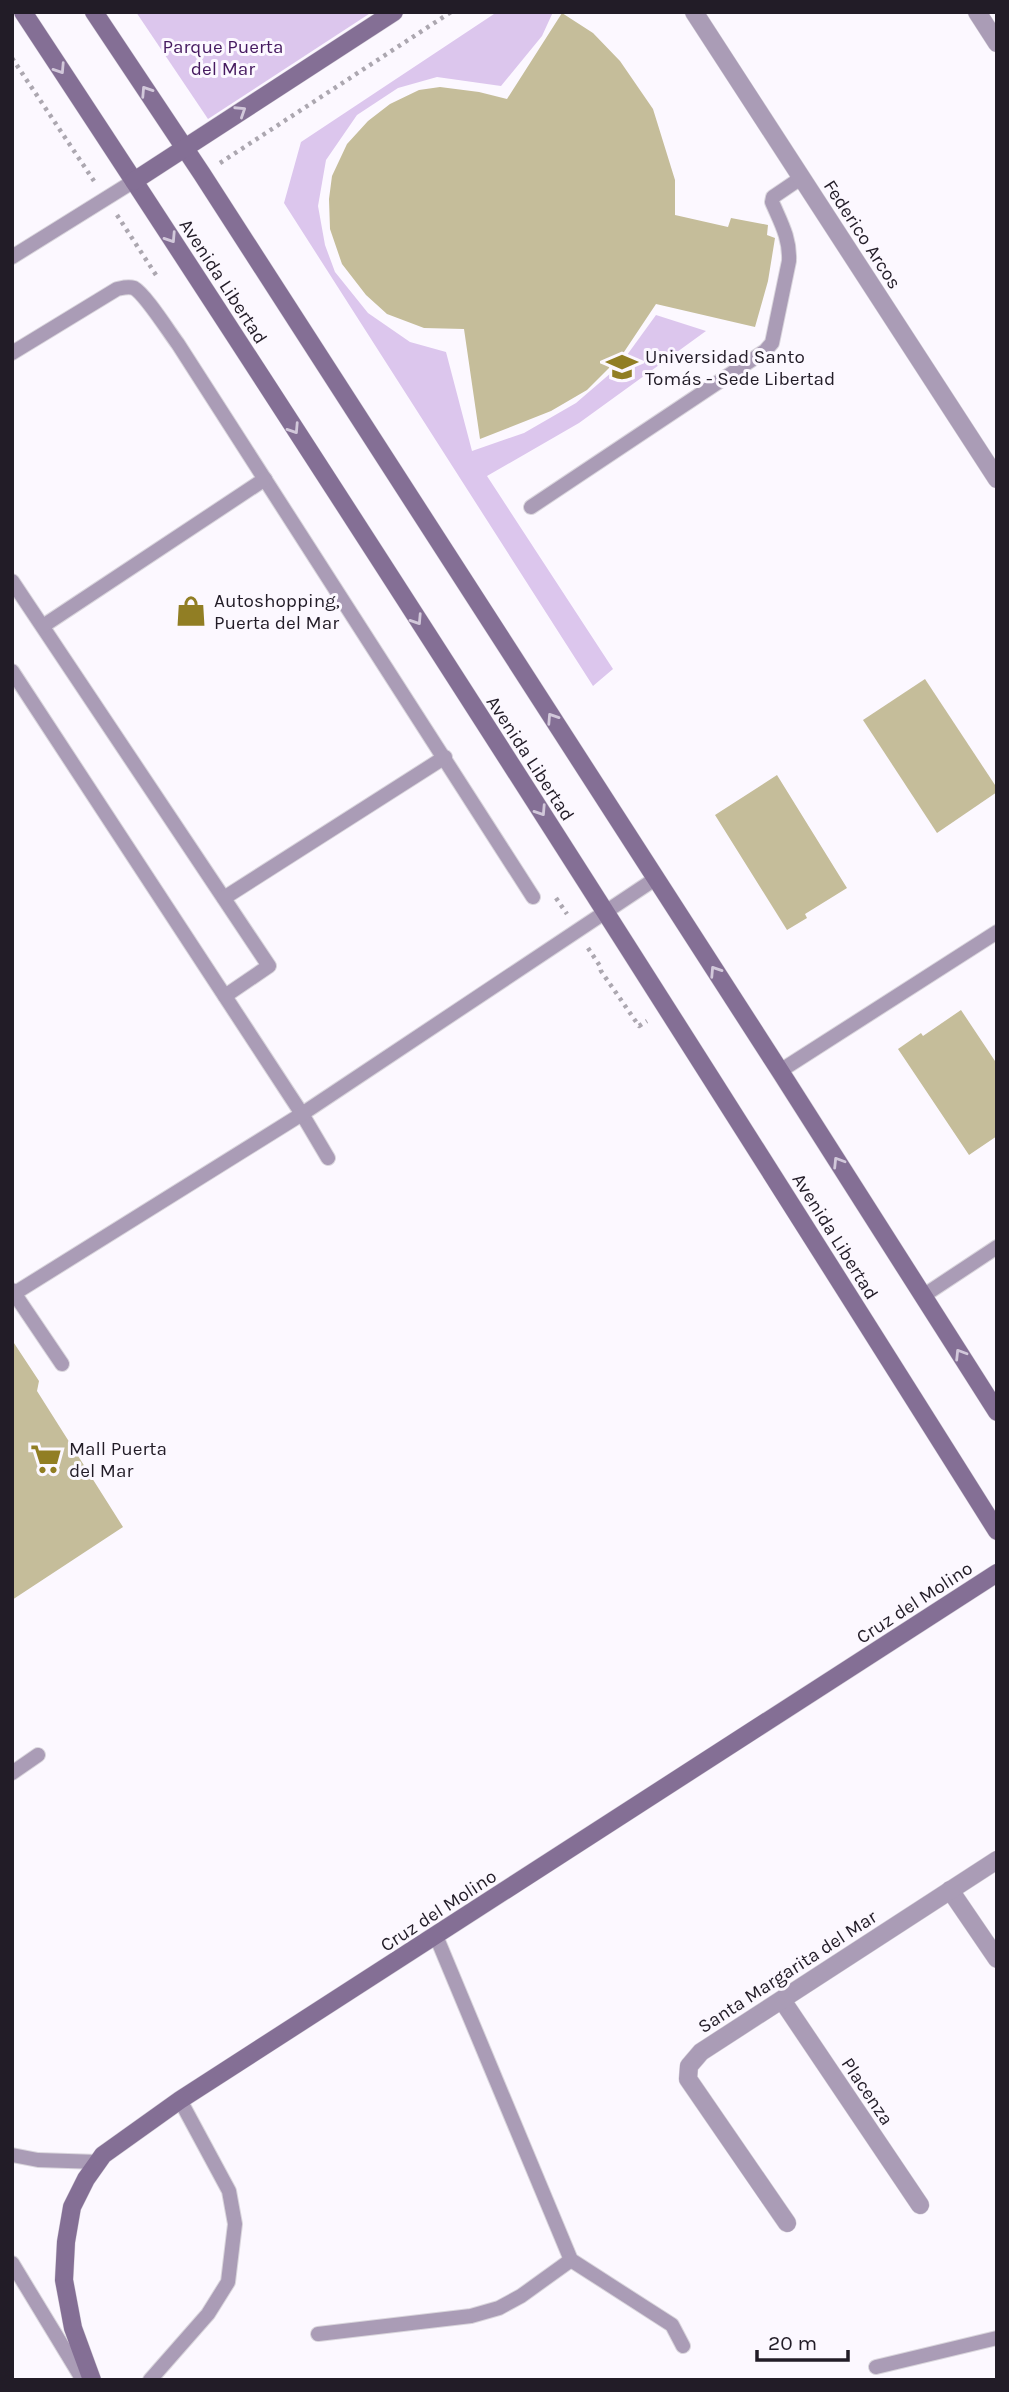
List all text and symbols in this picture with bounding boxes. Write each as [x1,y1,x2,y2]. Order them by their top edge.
park label: Parque Puerta del Mar [163,36,283,80]
one-way arrow [52,61,65,74]
one-way arrow [142,86,154,99]
one-way arrow [233,106,246,119]
street label: Federico Arcos [819,176,906,293]
street label: Avenida Libertad [175,215,272,348]
one-way arrow [163,230,175,243]
place label: Universidad Santo Tomás - Sede Libertad [645,346,835,390]
school or university icon: Universidad Santo Tomás - Sede Libertad [605,350,639,384]
one-way arrow [286,421,299,434]
place label: Autoshopping, Puerta del Mar [214,590,340,634]
shop icon: Autoshopping, Puerta del Mar [174,594,208,628]
one-way arrow [409,613,422,626]
street label: Avenida Libertad [482,692,579,825]
one-way arrow [547,713,560,726]
one-way arrow [532,804,545,817]
one-way arrow [711,965,724,978]
one-way arrow [834,1157,847,1170]
street label: Avenida Libertad [788,1169,883,1304]
one-way arrow [956,1349,969,1362]
place label: Mall Puerta del Mar [69,1438,167,1482]
supermarket icon: Mall Puerta del Mar [29,1442,63,1476]
street label: Cruz del Molino [852,1557,977,1648]
street label: Cruz del Molino [376,1865,501,1956]
street label: Santa Margarita del Mar [694,1906,881,2038]
street label: Placenza [837,2054,898,2130]
scale bar [757,2318,848,2362]
text: 20 m [768,2331,817,2355]

